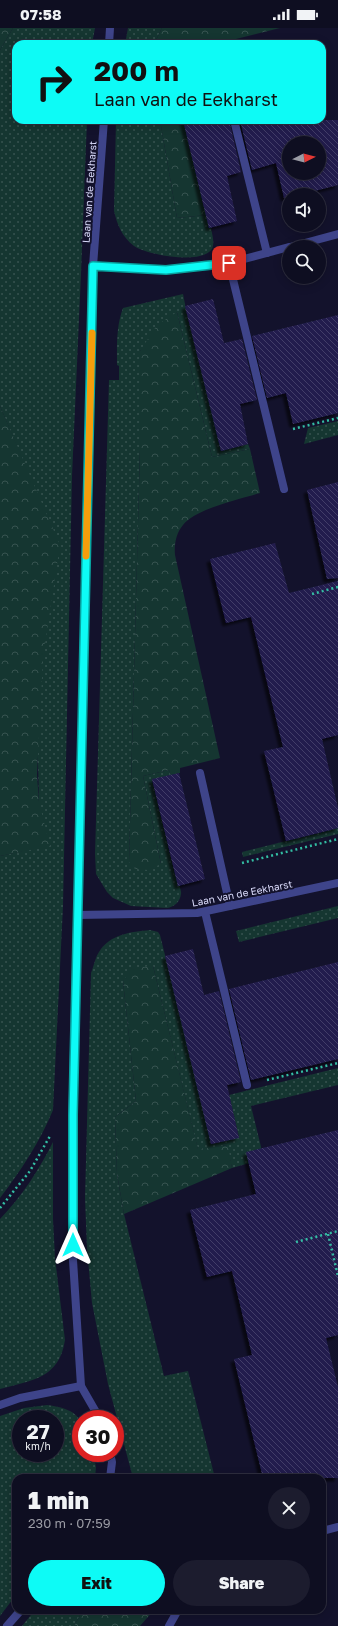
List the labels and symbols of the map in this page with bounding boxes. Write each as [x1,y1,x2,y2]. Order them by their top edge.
north arrow [282,136,326,180]
street label: Laan van de Eekharst [79,141,99,243]
pin [212,246,246,280]
street label: Laan van de Eekharst [191,877,293,909]
position arrow [52,1224,94,1266]
speed limit sign: 30 [72,1410,124,1462]

